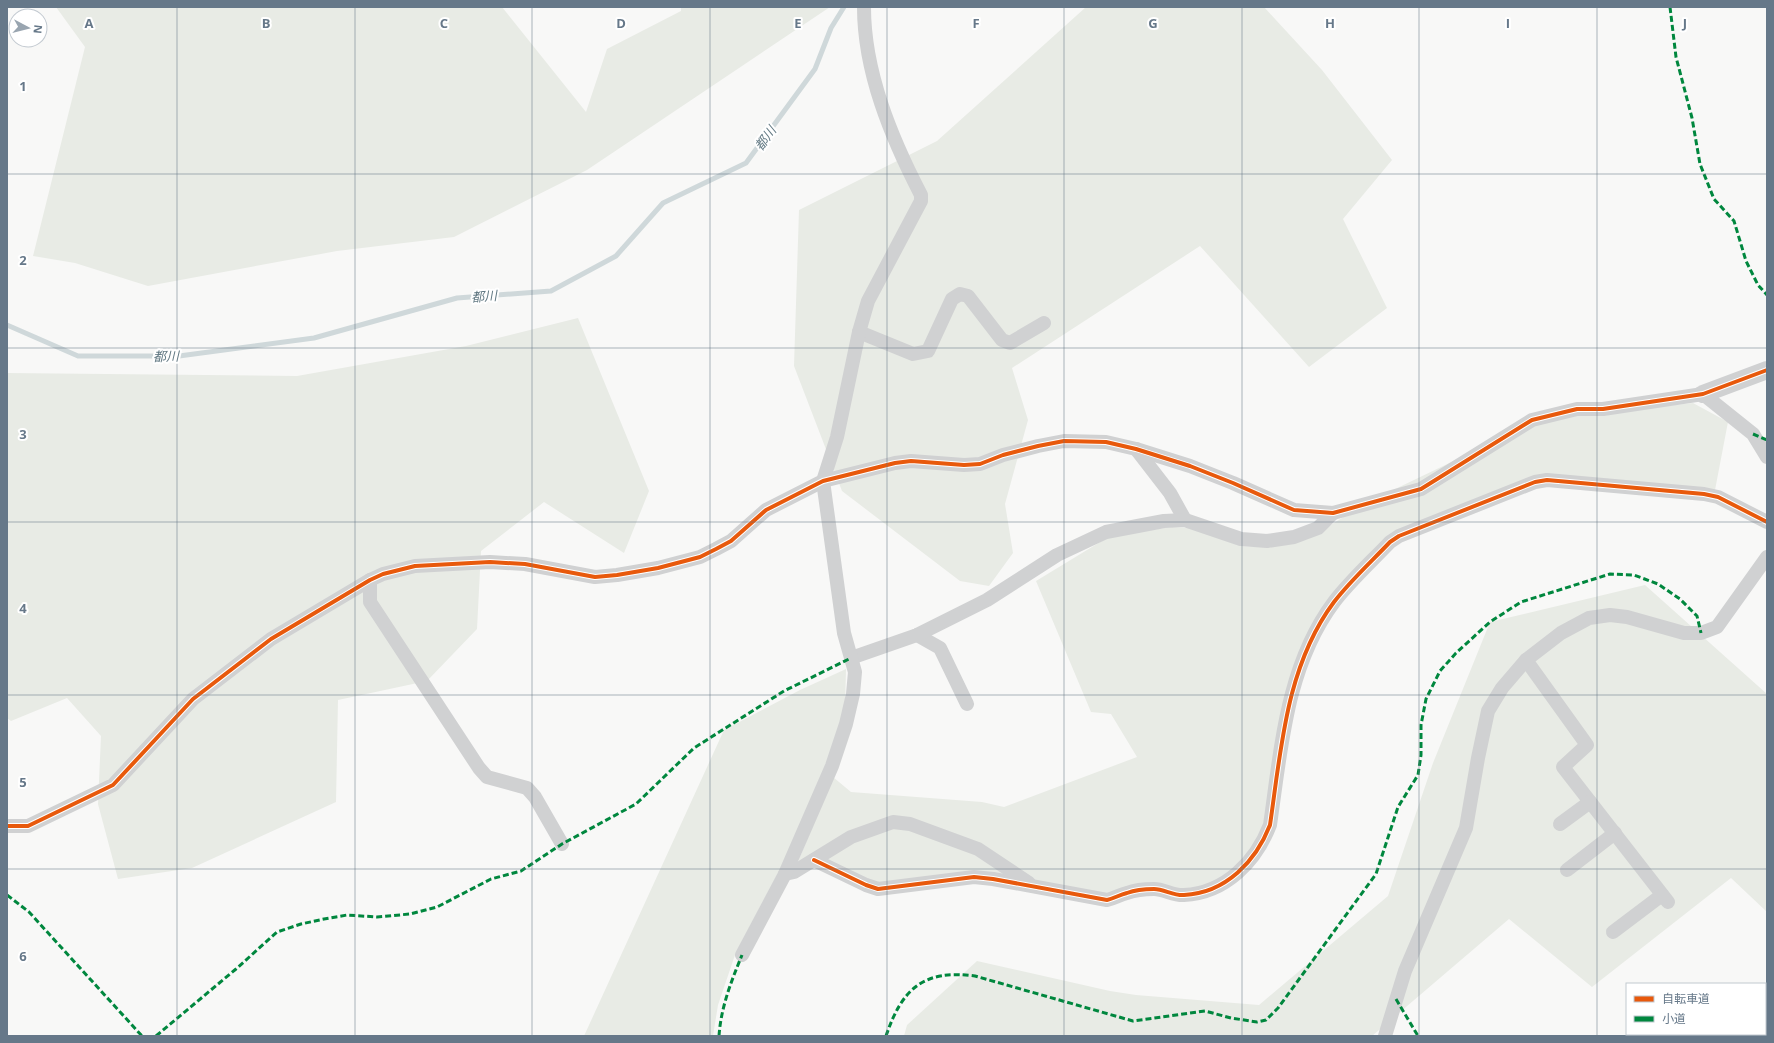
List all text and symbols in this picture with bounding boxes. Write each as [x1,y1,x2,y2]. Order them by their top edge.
north arrow [8,8,48,48]
text: A [85,14,94,32]
text: B [262,14,271,32]
text: C [440,14,448,32]
text: D [616,14,626,32]
text: E [794,14,802,32]
text: F [972,14,980,32]
text: G [1148,14,1158,32]
text: H [1325,14,1335,32]
text: I [1506,14,1510,32]
text: J [1682,14,1687,32]
text: N [30,24,46,35]
text: 1 [19,77,27,95]
water label: 都川 [750,121,781,154]
text: 2 [19,251,27,269]
water label: 都川 [470,286,500,306]
water label: 都川 [153,347,181,365]
text: 3 [19,425,27,443]
text: 4 [19,599,27,617]
text: 5 [19,773,27,791]
text: 6 [19,947,27,965]
legend [1626,983,1766,1035]
text: 自転車道 [1662,990,1710,1007]
text: 小道 [1662,1010,1686,1027]

